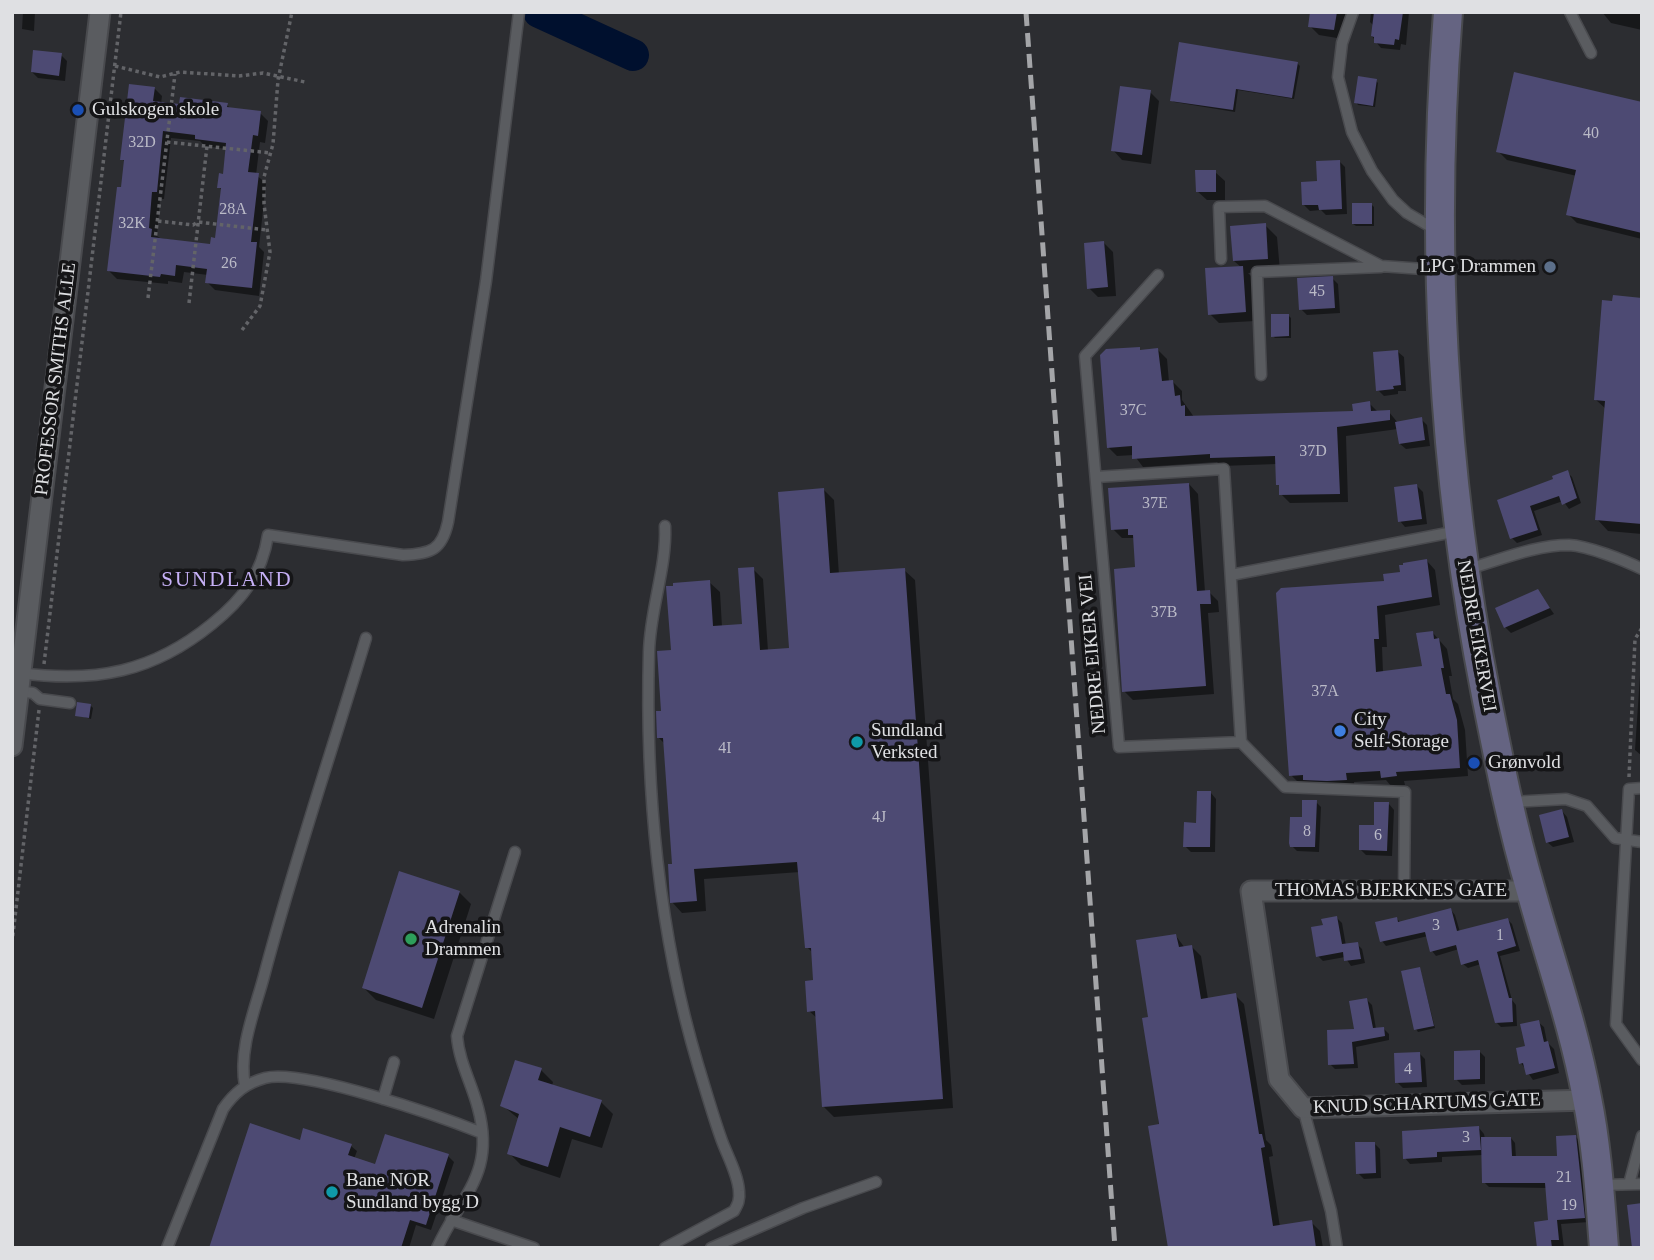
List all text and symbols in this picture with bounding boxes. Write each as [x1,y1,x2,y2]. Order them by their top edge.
place label: Gulskogen skole [92,99,219,121]
marker: Gulskogen skole [70,102,86,118]
house number: 40 [1583,124,1599,144]
house number: 32D [128,133,156,153]
house number: 28A [219,200,247,220]
house number: 32K [118,214,146,234]
house number: 26 [221,254,237,274]
place label: LPG Drammen [1419,256,1536,278]
marker: LPG Drammen [1542,259,1558,275]
street label: PROFESSOR SMITHS ALLE [30,261,82,497]
house number: 45 [1309,282,1325,302]
house number: 37C [1120,401,1146,421]
house number: 37D [1299,442,1327,462]
house number: 37E [1142,494,1168,514]
street label: NEDRE EIKERVEI [1451,558,1501,714]
district label: SUNDLAND [162,567,292,593]
street label: NEDRE EIKER VEI [1075,573,1111,735]
house number: 37B [1151,603,1177,623]
house number: 37A [1311,682,1339,702]
place label: City Self-Storage [1354,709,1449,753]
place label: Sundland Verksted [871,720,943,764]
marker: City Self-Storage [1332,723,1348,739]
marker: Sundland Verksted [849,734,865,750]
house number: 4I [718,739,732,759]
place label: Grønvold [1488,752,1561,774]
marker: Grønvold [1466,755,1482,771]
house number: 4J [872,808,886,828]
house number: 8 [1303,822,1311,842]
house number: 6 [1374,826,1382,846]
street label: THOMAS BJERKNES GATE [1275,880,1507,902]
house number: 3 [1432,916,1440,936]
place label: Adrenalin Drammen [425,917,501,961]
house number: 1 [1496,926,1504,946]
marker: Adrenalin Drammen [403,931,419,947]
house number: 4 [1404,1060,1412,1080]
street label: KNUD SCHARTUMS GATE [1313,1089,1541,1119]
house number: 3 [1462,1128,1470,1148]
house number: 21 [1556,1168,1572,1188]
place label: Bane NOR Sundland bygg D [346,1170,479,1214]
marker: Bane NOR Sundland bygg D [324,1184,340,1200]
house number: 19 [1561,1196,1577,1216]

